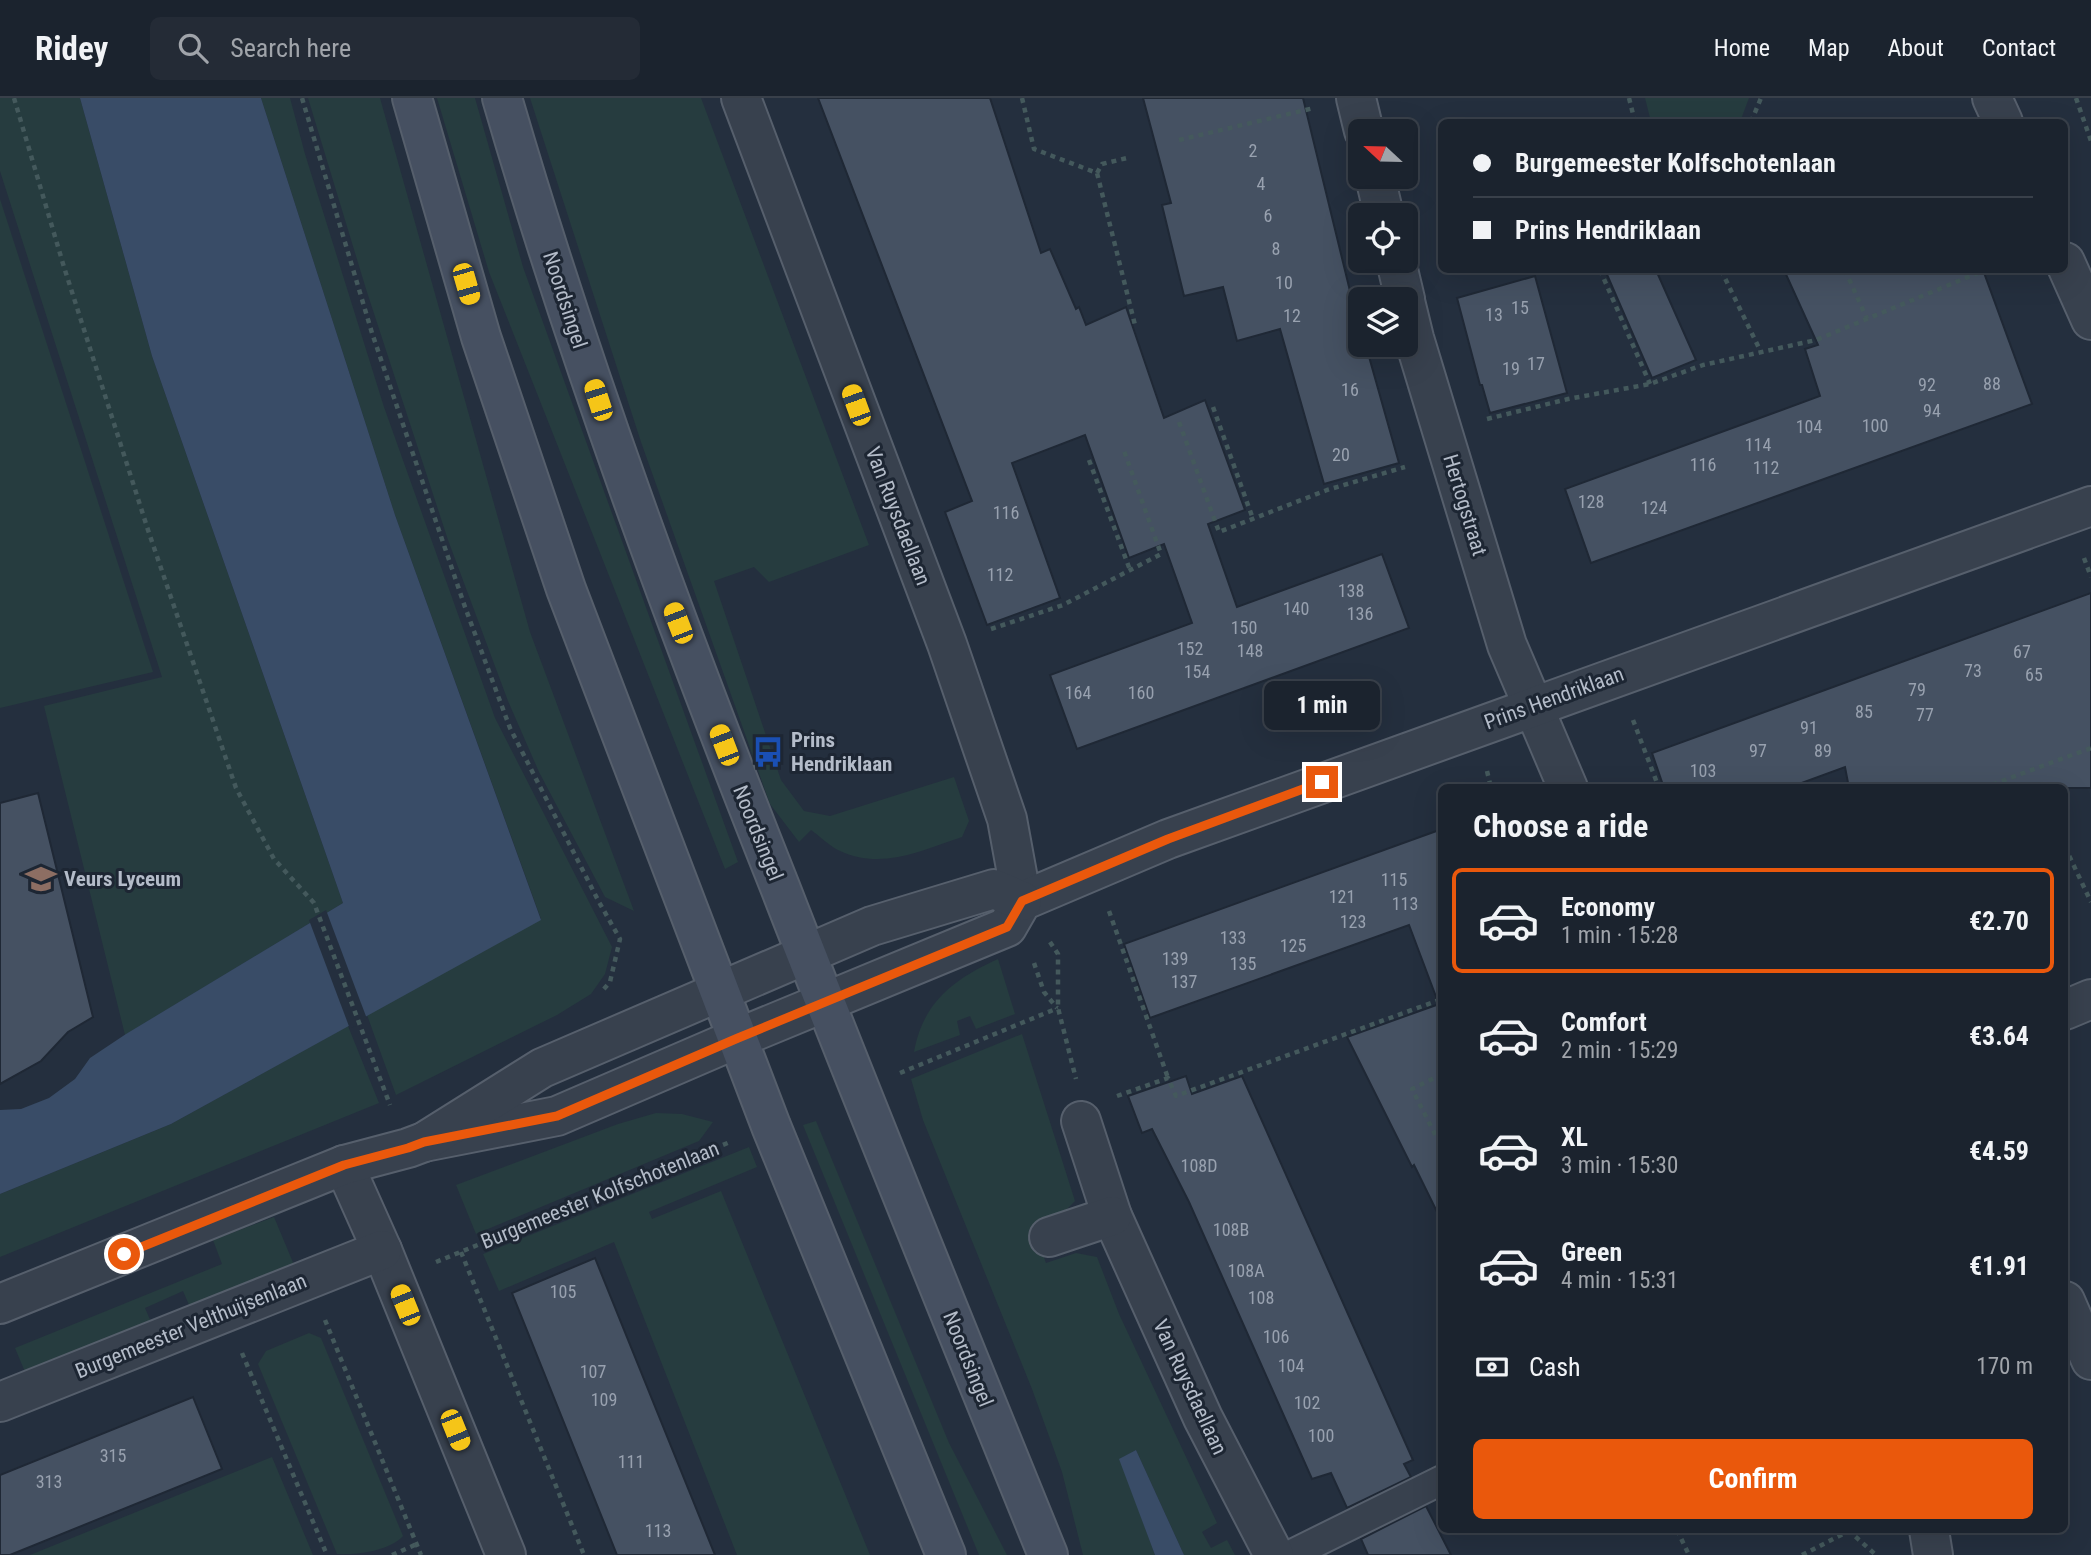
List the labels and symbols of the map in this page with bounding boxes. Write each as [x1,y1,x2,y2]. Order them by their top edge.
north arrow [1348,119,1418,189]
house number: 2 [1249,140,1258,161]
house number: 4 [1257,173,1266,194]
house number: 6 [1264,205,1272,226]
house number: 8 [1272,238,1280,259]
street label: Noordsingel [538,249,592,351]
car [451,261,482,307]
house number: 10 [1275,272,1293,293]
house number: 15 [1511,297,1529,318]
house number: 13 [1485,304,1503,325]
house number: 12 [1283,305,1301,326]
house number: 17 [1527,353,1545,374]
house number: 19 [1502,358,1520,379]
house number: 88 [1983,373,2001,394]
house number: 92 [1918,374,1936,395]
car [582,377,615,423]
house number: 16 [1341,379,1359,400]
car [839,382,874,428]
house number: 94 [1923,400,1941,421]
house number: 100 [1862,415,1888,436]
house number: 104 [1796,416,1822,437]
house number: 114 [1745,434,1771,455]
street label: Van Ruysdaellaan [861,443,935,589]
house number: 20 [1332,444,1350,465]
street label: Hertogstraat [1438,451,1492,559]
house number: 116 [1690,454,1716,475]
house number: 112 [1753,457,1779,478]
house number: 128 [1578,491,1604,512]
house number: 124 [1641,497,1667,518]
house number: 116 [993,502,1019,523]
house number: 112 [987,564,1013,585]
house number: 138 [1338,580,1364,601]
house number: 140 [1283,598,1309,619]
car [661,600,696,646]
house number: 136 [1347,603,1373,624]
house number: 150 [1231,617,1257,638]
house number: 152 [1177,638,1203,659]
house number: 148 [1237,640,1263,661]
house number: 67 [2013,641,2031,662]
house number: 73 [1964,660,1982,681]
house number: 154 [1184,661,1210,682]
street label: Prins Hendriklaan [1481,662,1627,734]
house number: 65 [2025,664,2043,685]
house number: 79 [1908,679,1926,700]
callout: 1 min [1264,680,1380,730]
house number: 164 [1065,682,1091,703]
house number: 160 [1128,682,1154,703]
house number: 85 [1855,701,1873,722]
house number: 77 [1916,704,1934,725]
house number: 91 [1800,717,1818,738]
car [707,722,742,768]
place label: Prins Hendriklaan [791,728,892,776]
bus stop icon: Prins Hendriklaan [751,735,785,769]
house number: 97 [1749,740,1767,761]
house number: 89 [1814,740,1832,761]
house number: 103 [1690,760,1716,781]
route end [1306,766,1338,798]
street label: Noordsingel [728,782,788,884]
school or university icon: Veurs Lyceum [24,862,58,896]
place label: Veurs Lyceum [64,867,181,891]
house number: 115 [1381,869,1407,890]
house number: 121 [1329,886,1355,907]
house number: 113 [1392,893,1418,914]
house number: 123 [1340,911,1366,932]
house number: 133 [1220,927,1246,948]
house number: 125 [1280,935,1306,956]
house number: 139 [1162,948,1188,969]
house number: 135 [1230,953,1256,974]
house number: 137 [1171,971,1197,992]
street label: Burgemeester Kolfschotenlaan [477,1136,723,1254]
house number: 108D [1181,1155,1217,1176]
house number: 108B [1213,1219,1249,1240]
route start [108,1238,140,1270]
house number: 108A [1227,1260,1265,1281]
street label: Burgemeester Velthuijsenlaan [72,1269,310,1383]
house number: 105 [550,1281,576,1302]
car [388,1282,423,1328]
house number: 108 [1248,1287,1274,1308]
street label: Noordsingel [938,1308,998,1410]
street label: Van Ruysdaellaan [1148,1316,1232,1458]
house number: 106 [1263,1326,1289,1347]
house number: 104 [1278,1355,1304,1376]
house number: 107 [580,1361,606,1382]
house number: 109 [591,1389,617,1410]
house number: 102 [1294,1392,1320,1413]
car [438,1407,473,1453]
house number: 100 [1308,1425,1334,1446]
house number: 315 [100,1445,126,1466]
house number: 111 [618,1451,644,1472]
house number: 313 [36,1471,62,1492]
house number: 113 [645,1520,671,1541]

